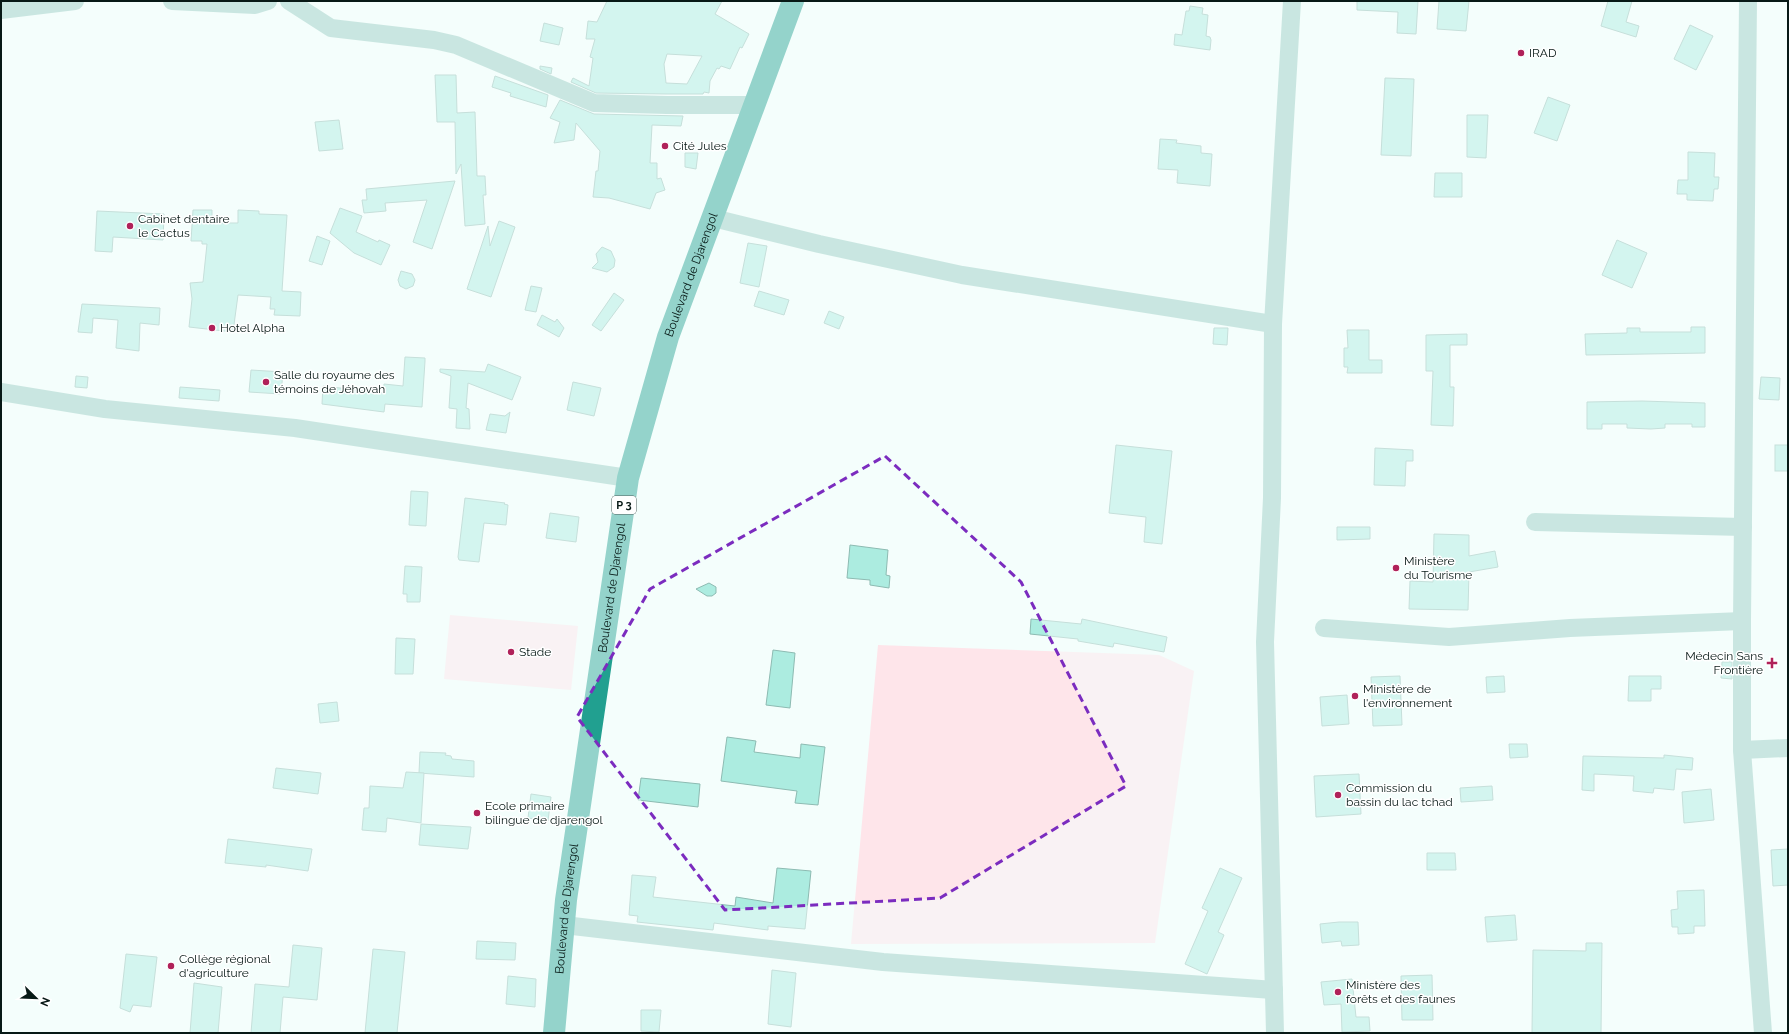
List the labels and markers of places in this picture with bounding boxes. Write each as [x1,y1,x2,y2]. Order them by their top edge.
place label: IRAD [1529,46,1557,60]
marker: IRAD [1516,48,1526,58]
place label: Cité Jules [673,139,727,153]
marker: Cité Jules [660,141,670,151]
place label: Cabinet dentaire le Cactus [138,212,230,240]
marker: Cabinet dentaire le Cactus [125,221,135,231]
place label: Hotel Alpha [220,321,285,335]
marker: Hotel Alpha [207,323,217,333]
place label: Salle du royaume des témoins de Jéhovah [274,368,395,396]
marker: Salle du royaume des témoins de Jéhovah [261,377,271,387]
place label: Ministère du Tourisme [1404,554,1472,582]
marker: Ministère du Tourisme [1391,563,1401,573]
place label: Stade [519,645,551,659]
marker: Stade [506,647,516,657]
place label: Médecin Sans Frontière [1685,649,1763,677]
marker: Médecin Sans Frontière [1766,657,1778,669]
place label: Ministère de l'environnement [1363,682,1452,710]
marker: Ministère de l'environnement [1350,691,1360,701]
place label: Commission du bassin du lac tchad [1346,781,1453,809]
marker: Commission du bassin du lac tchad [1333,790,1343,800]
place label: Ecole primaire bilingue de djarengol [485,799,603,827]
marker: Ecole primaire bilingue de djarengol [472,808,482,818]
place label: Collège régional d'agriculture [179,952,271,980]
marker: Collège régional d'agriculture [166,961,176,971]
place label: Ministère des forêts et des faunes [1346,978,1456,1006]
marker: Ministère des forêts et des faunes [1333,987,1343,997]

